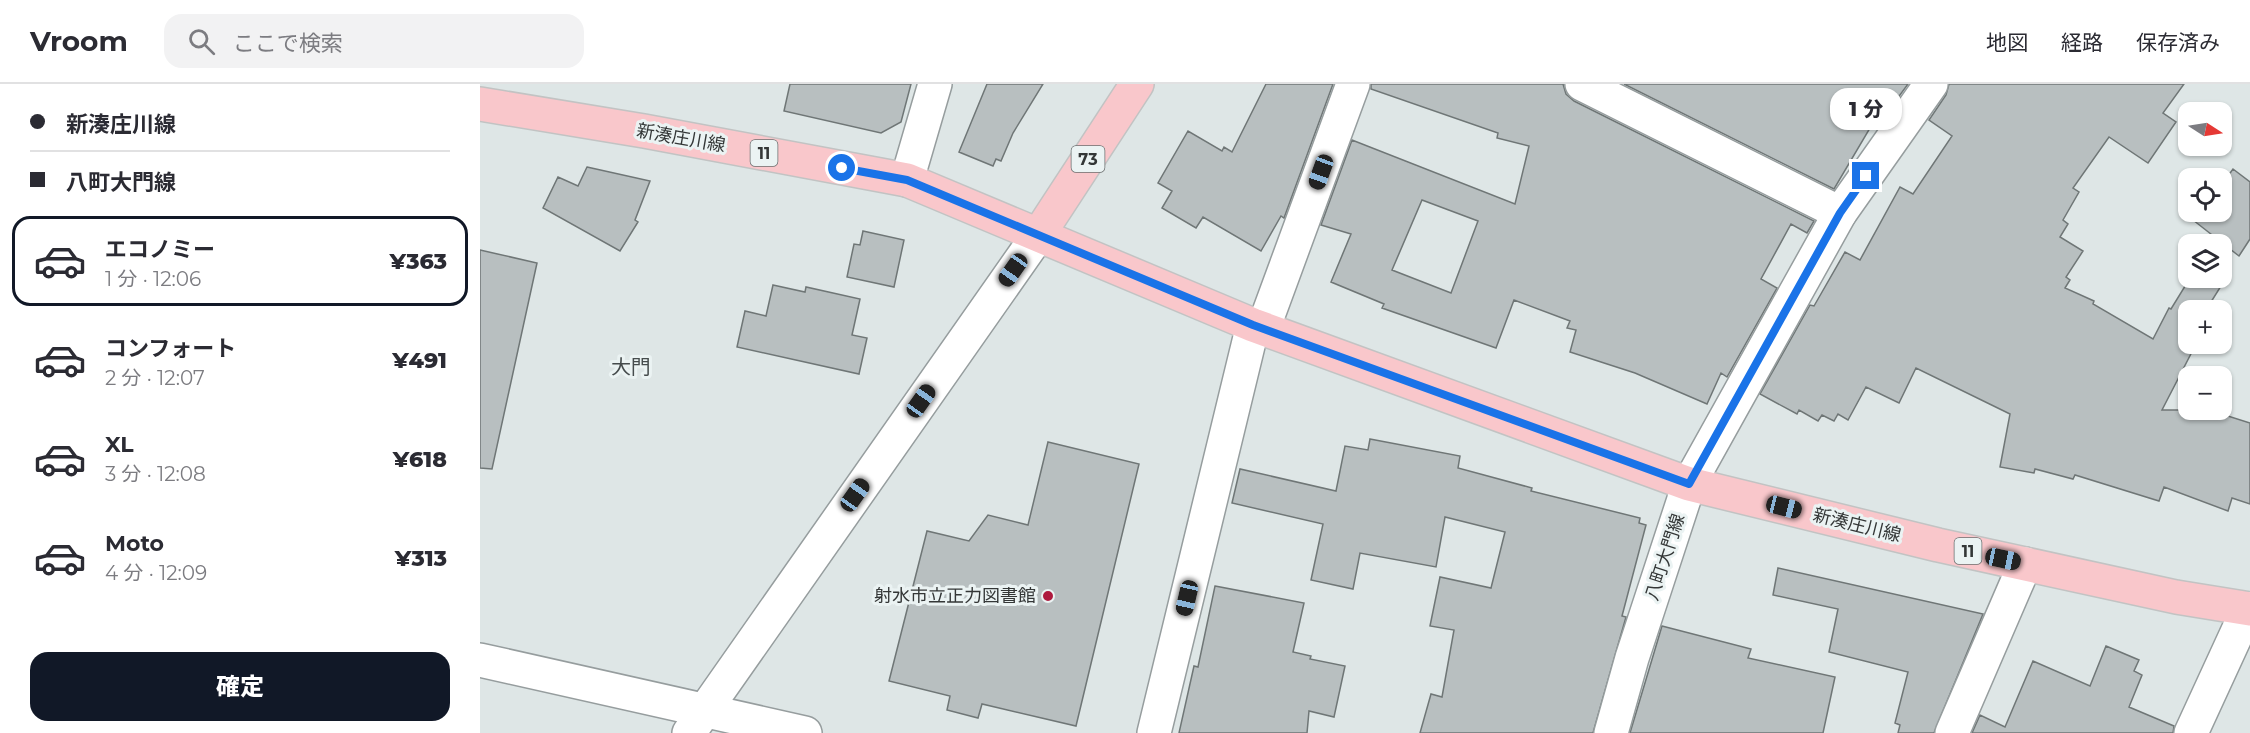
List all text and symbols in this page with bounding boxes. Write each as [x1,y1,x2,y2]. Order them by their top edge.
search box [164,14,584,68]
text: Vroom [30,24,128,58]
icon: search [185,25,218,58]
text: ここで検索 [233,30,343,57]
text: 地図 [1986,30,2028,55]
text: 経路 [2061,30,2103,55]
text: 保存済み [2136,30,2220,55]
callout: 1 分 [1830,89,1902,131]
text: 1 分 [1849,97,1883,121]
north arrow [2178,102,2232,156]
map controls [2178,102,2232,420]
text: 新湊庄川線 [66,111,176,138]
street label: 新湊庄川線 [635,119,727,157]
road number: 11 [750,140,778,166]
road number: 73 [1072,146,1104,172]
car [1306,152,1336,192]
route start [828,154,855,181]
route end [1852,162,1879,189]
button: locate [2178,168,2232,222]
text: 八町大門線 [66,169,176,196]
icon: car [33,234,87,288]
button: layers [2178,234,2232,288]
text: エコノミー [105,236,215,263]
text: ¥363 [389,248,447,275]
car [995,250,1031,290]
text: 1 分 · 12:06 [105,267,201,291]
button: + [2178,300,2232,354]
icon: car [33,333,87,387]
text: コンフォート [105,335,236,362]
text: ¥491 [392,347,447,374]
district label: 大門 [611,355,651,379]
text: 2 分 · 12:07 [105,366,205,390]
button: − [2178,366,2232,420]
car [903,381,939,421]
text: XL [105,431,134,458]
icon: car [33,432,87,486]
text: ¥618 [393,446,447,473]
text: 3 分 · 12:08 [105,462,206,486]
car [837,475,873,515]
car [1764,494,1804,520]
street label: 新湊庄川線 [1811,503,1903,547]
street label: 八町大門線 [1641,511,1689,603]
text: Moto [105,530,164,557]
icon: car [33,531,87,585]
road number: 11 [1954,538,1982,564]
text: ¥313 [395,545,447,572]
car [1984,546,2022,572]
text: 4 分 · 12:09 [105,561,207,585]
car [1174,578,1200,618]
place label: 射水市立正力図書館 [874,585,1036,607]
marker: 射水市立正力図書館 [1041,589,1055,603]
button: 確定 [30,652,450,721]

